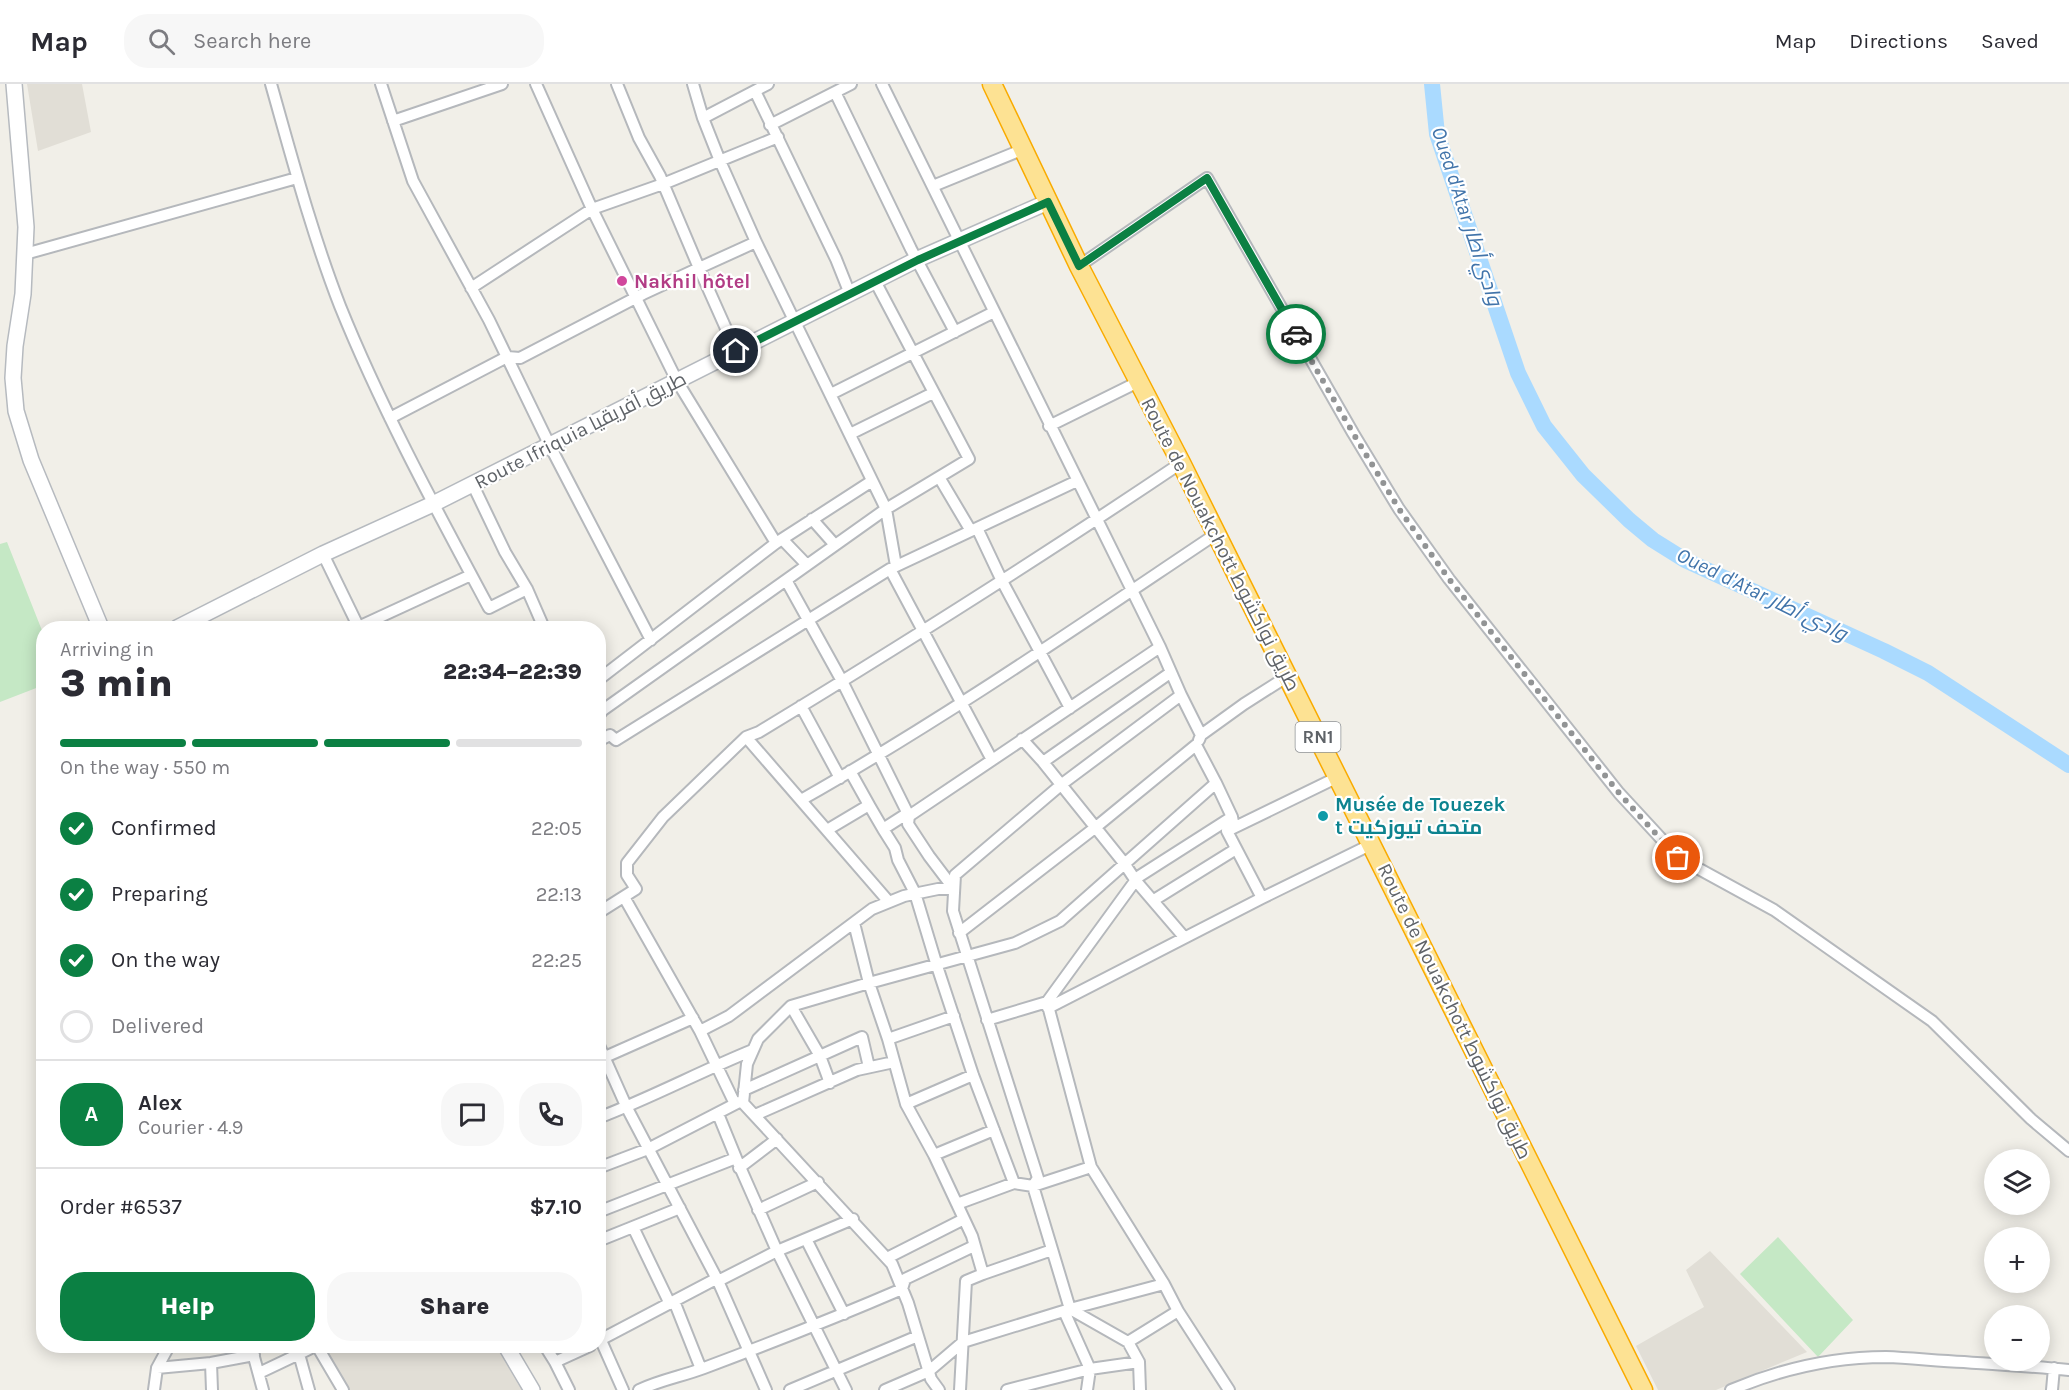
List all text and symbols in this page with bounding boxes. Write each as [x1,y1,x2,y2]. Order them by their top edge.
search box [124,14,544,68]
text: Map [30,25,88,58]
icon: search [145,25,178,58]
text: Search here [193,28,311,54]
text: Map [1775,29,1816,53]
text: Directions [1849,29,1948,53]
text: Saved [1981,29,2039,53]
water label: Oued d'Atar وادي أطار [1422,123,1510,311]
place label: Nakhil hôtel [634,270,750,293]
marker: Nakhil hôtel [615,274,629,288]
courier [1266,304,1326,364]
icon: car [1280,318,1313,351]
pin [710,325,761,376]
icon: home [719,334,752,367]
street label: Route Ifriquia طريق أفريقيا [470,366,690,495]
street label: Route de Nouakchott طريق نواكشوط [1135,394,1305,695]
water label: Oued d'Atar وادي أطار [1671,541,1853,651]
text: Arriving in [60,638,154,661]
text: 22:34–22:39 [443,659,582,685]
text: 3 min [60,660,173,706]
road number: RN1 [1296,722,1340,752]
text: On the way · 550 m [60,756,230,779]
place label: Musée de Touezek t متحف تيوزكيت [1335,793,1506,839]
marker: Musée de Touezek t متحف تيوزكيت [1316,809,1330,823]
icon: check [60,812,93,845]
text: Confirmed [111,815,217,841]
text: 22:05 [531,817,582,840]
pin [1652,832,1703,883]
icon: bag [1661,841,1694,874]
street label: Route de Nouakchott طريق نواكشوط [1372,860,1536,1163]
icon: check [60,878,93,911]
text: Preparing [111,881,208,907]
text: 22:13 [536,883,582,906]
icon: check [60,944,93,977]
text: On the way [111,947,220,973]
text: 22:25 [531,949,582,972]
text: Delivered [111,1013,204,1039]
button: chat [441,1083,504,1146]
button: phone [519,1083,582,1146]
text: Alex [138,1090,182,1116]
text: A [85,1101,98,1127]
text: Courier · 4.9 [138,1116,243,1139]
map controls [1984,1149,2050,1371]
button: layers [1984,1149,2050,1215]
text: Order #6537 [60,1194,182,1220]
text: $7.10 [529,1194,582,1220]
button: + [1984,1227,2050,1293]
button: Help [60,1272,315,1341]
button: Share [327,1272,582,1341]
button: − [1984,1305,2050,1371]

